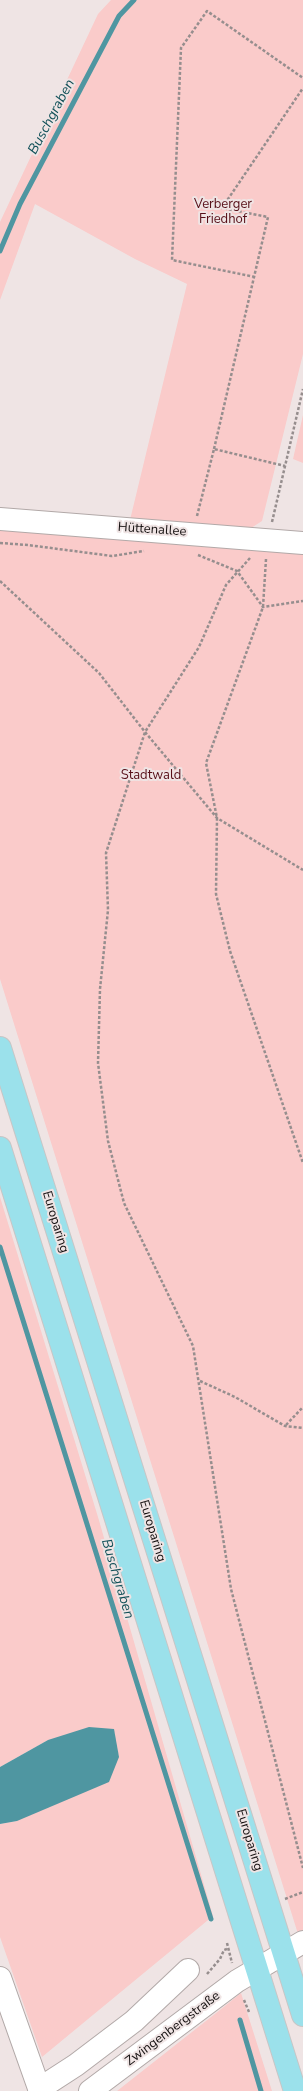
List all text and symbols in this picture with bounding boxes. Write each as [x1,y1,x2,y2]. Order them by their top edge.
water label: Buschgraben [25,77,79,157]
park label: Verberger Friedhof [194,197,252,228]
street label: Hüttenallee [117,520,187,540]
park label: Stadtwald [121,768,181,784]
street label: Europaring [38,1189,72,1255]
street label: Europaring [135,1498,169,1564]
water label: Buschgraben [97,1537,137,1621]
street label: Europaring [232,1807,266,1873]
street label: Zwingenbergstraße [123,1988,223,2070]

